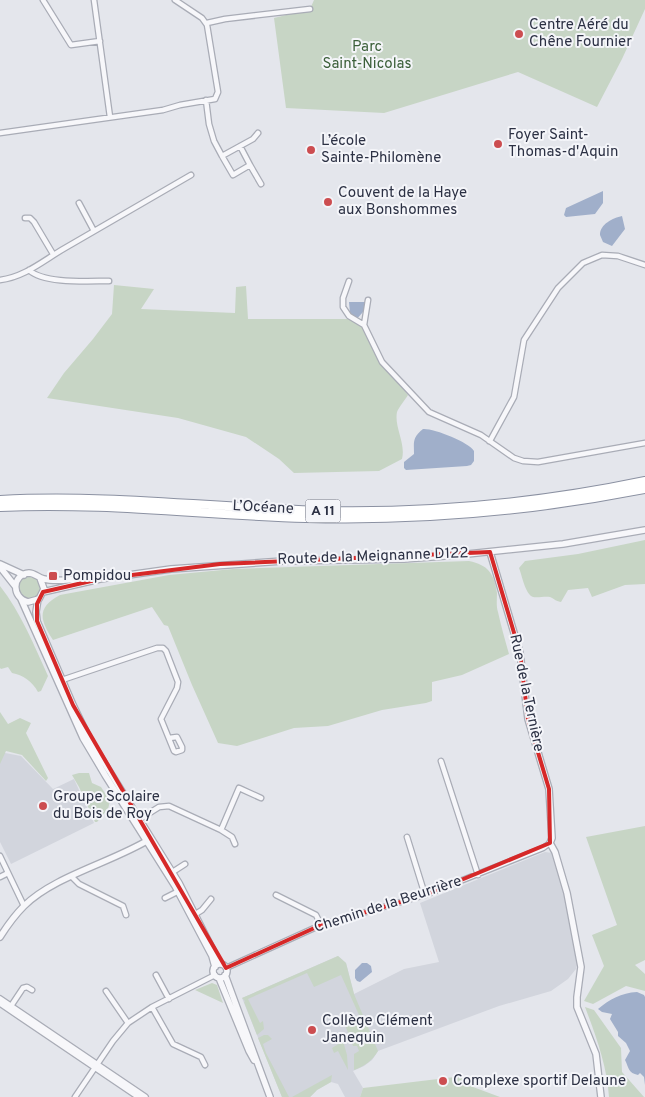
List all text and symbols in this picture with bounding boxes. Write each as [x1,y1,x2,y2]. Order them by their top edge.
place label: Centre Aéré du Chêne Fournier [529,16,632,52]
marker: Centre Aéré du Chêne Fournier [513,28,525,40]
park label: Parc Saint-Nicolas [323,38,412,74]
place label: Foyer Saint- Thomas-d'Aquin [508,126,618,162]
place label: L’école Sainte-Philomène [321,132,441,168]
marker: Foyer Saint- Thomas-d'Aquin [492,138,504,150]
marker: L’école Sainte-Philomène [305,144,317,156]
place label: Couvent de la Haye aux Bonshommes [338,184,467,220]
marker: Couvent de la Haye aux Bonshommes [322,196,334,208]
street label: L’Océane [232,497,294,519]
road number: A 11 [306,500,340,522]
street label: Route de la Meignanne D122 [277,544,469,570]
place label: Pompidou [63,567,131,586]
marker: Pompidou [47,570,59,582]
street label: Rue de la Ternière [504,632,548,754]
place label: Groupe Scolaire du Bois de Roy [53,788,160,824]
marker: Groupe Scolaire du Bois de Roy [37,800,49,812]
street label: Chemin de la Beurrière [312,872,464,938]
place label: Collège Clément Janequin [322,1012,433,1048]
marker: Collège Clément Janequin [306,1024,318,1036]
place label: Complexe sportif Delaune [453,1072,626,1091]
marker: Complexe sportif Delaune [437,1075,449,1087]

